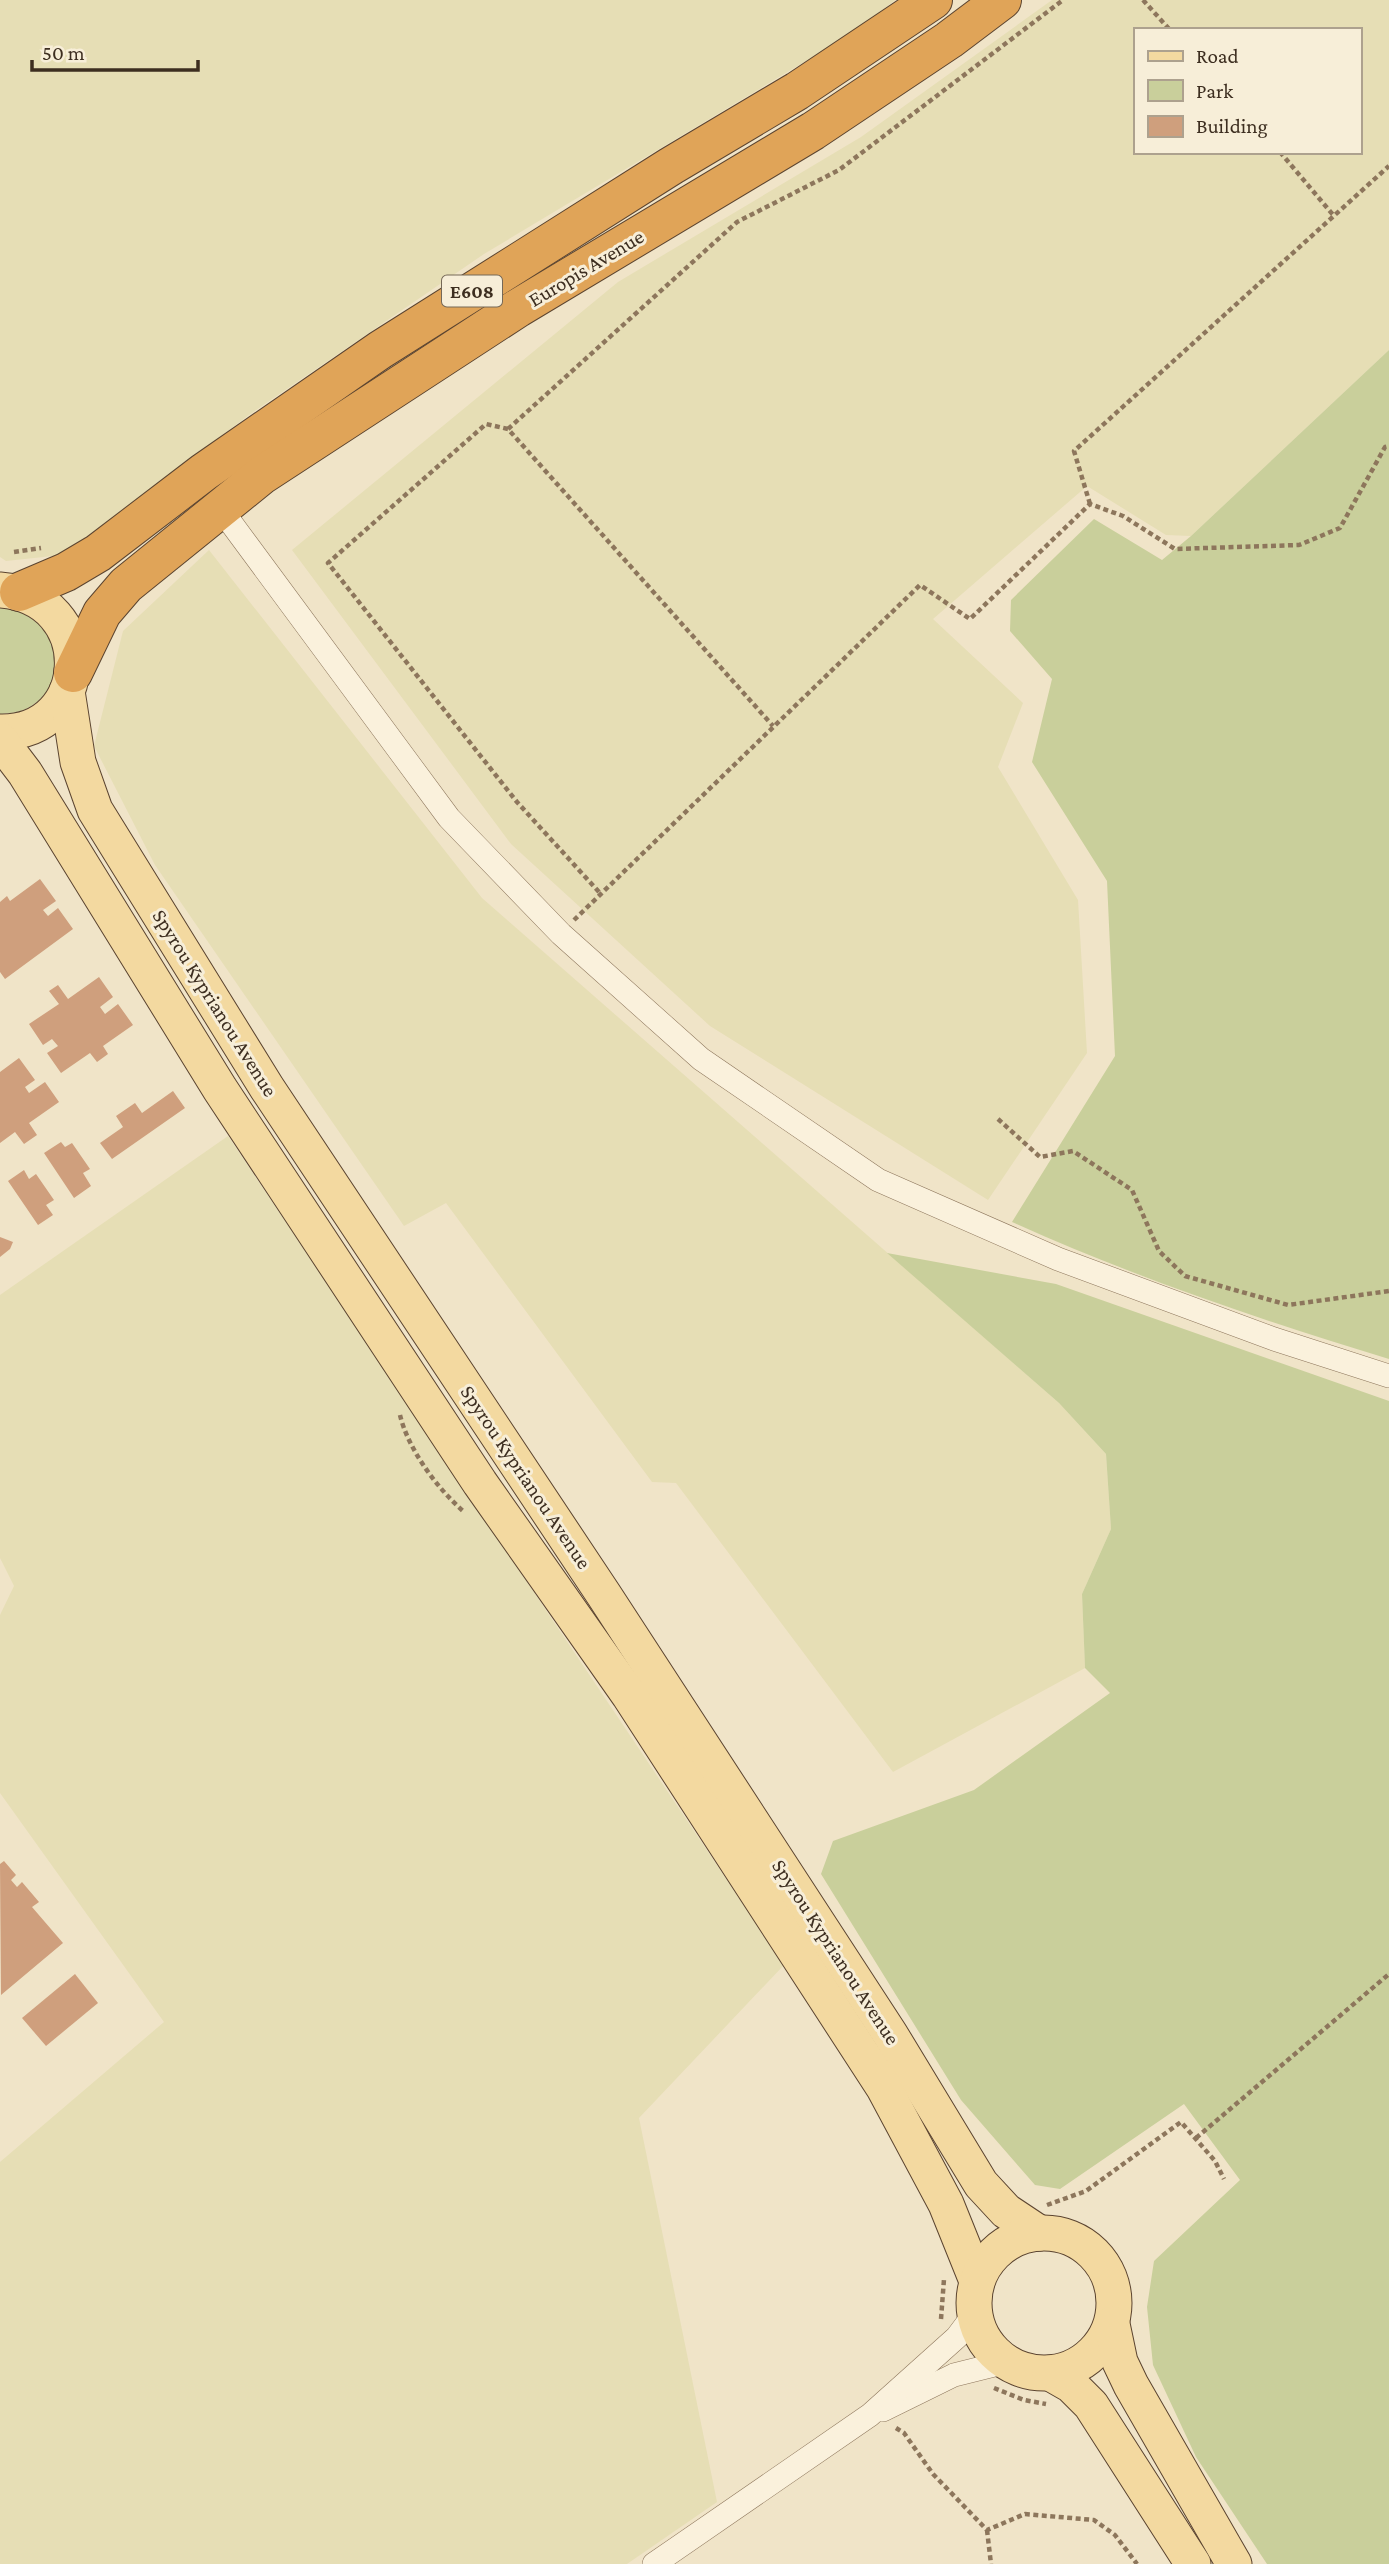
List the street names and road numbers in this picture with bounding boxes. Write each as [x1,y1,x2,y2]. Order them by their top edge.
street label: Europis Avenue [524,224,648,312]
road number: E608 [442,276,502,306]
street label: Spyrou Kyprianou Avenue [148,905,282,1101]
street label: Spyrou Kyprianou Avenue [456,1381,596,1573]
street label: Spyrou Kyprianou Avenue [767,1855,905,2049]

